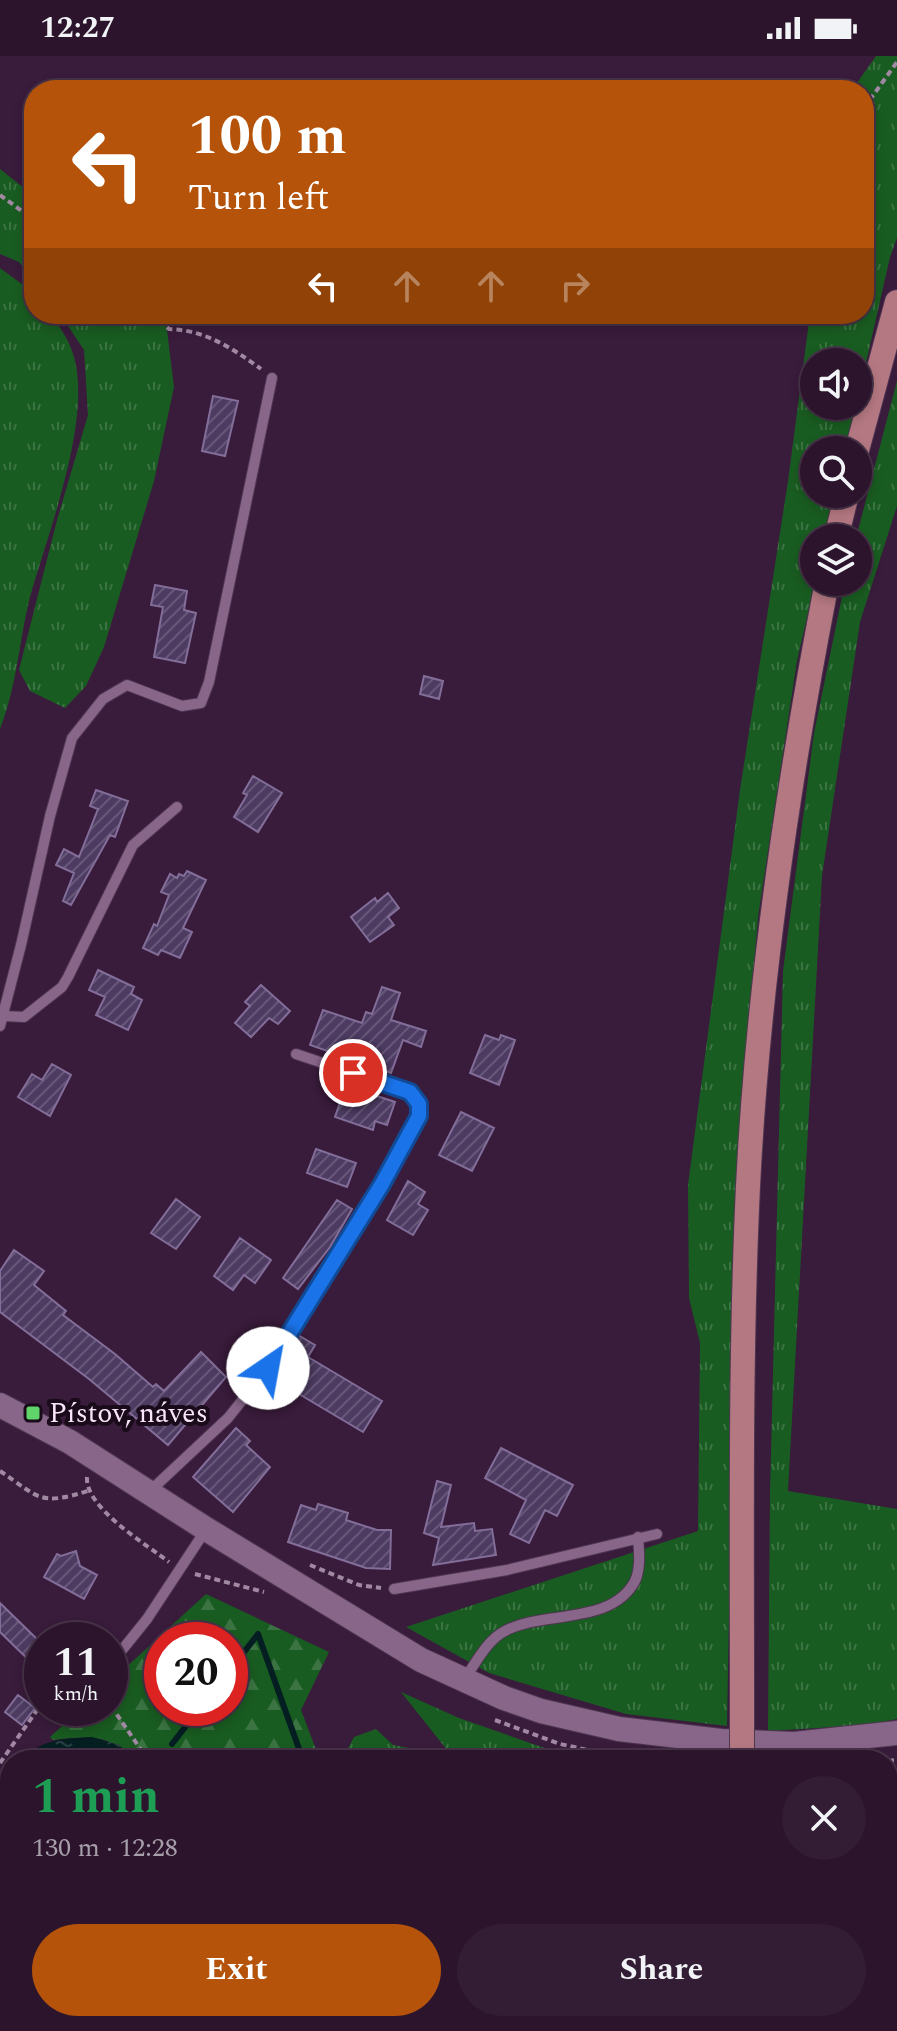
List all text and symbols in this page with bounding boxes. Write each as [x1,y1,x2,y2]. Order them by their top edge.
text: 12:27 [40,5,115,51]
text: 100 m [188,94,347,179]
icon: left [56,112,160,216]
text: Turn left [188,171,329,226]
icon: left [301,264,345,308]
icon: ahead [385,264,429,308]
icon: ahead [469,264,513,308]
icon: right [553,264,597,308]
map controls [800,348,872,596]
button: sound [800,348,872,420]
button: search [800,436,872,508]
button: layers [800,524,872,596]
pin [319,1039,387,1107]
icon: arrive [331,1051,375,1095]
position arrow [226,1326,310,1410]
place label: Pístov, náves [49,1392,208,1435]
marker: Pístov, náves [24,1404,42,1422]
speed limit sign: 20 [144,1622,248,1726]
text: 11 [54,1633,98,1694]
text: km/h [54,1679,99,1709]
text: 1 min [32,1761,160,1834]
button: close [782,1776,866,1860]
text: 130 m · 12:28 [32,1828,178,1868]
button: Exit [32,1924,441,2016]
button: Share [457,1924,866,2016]

